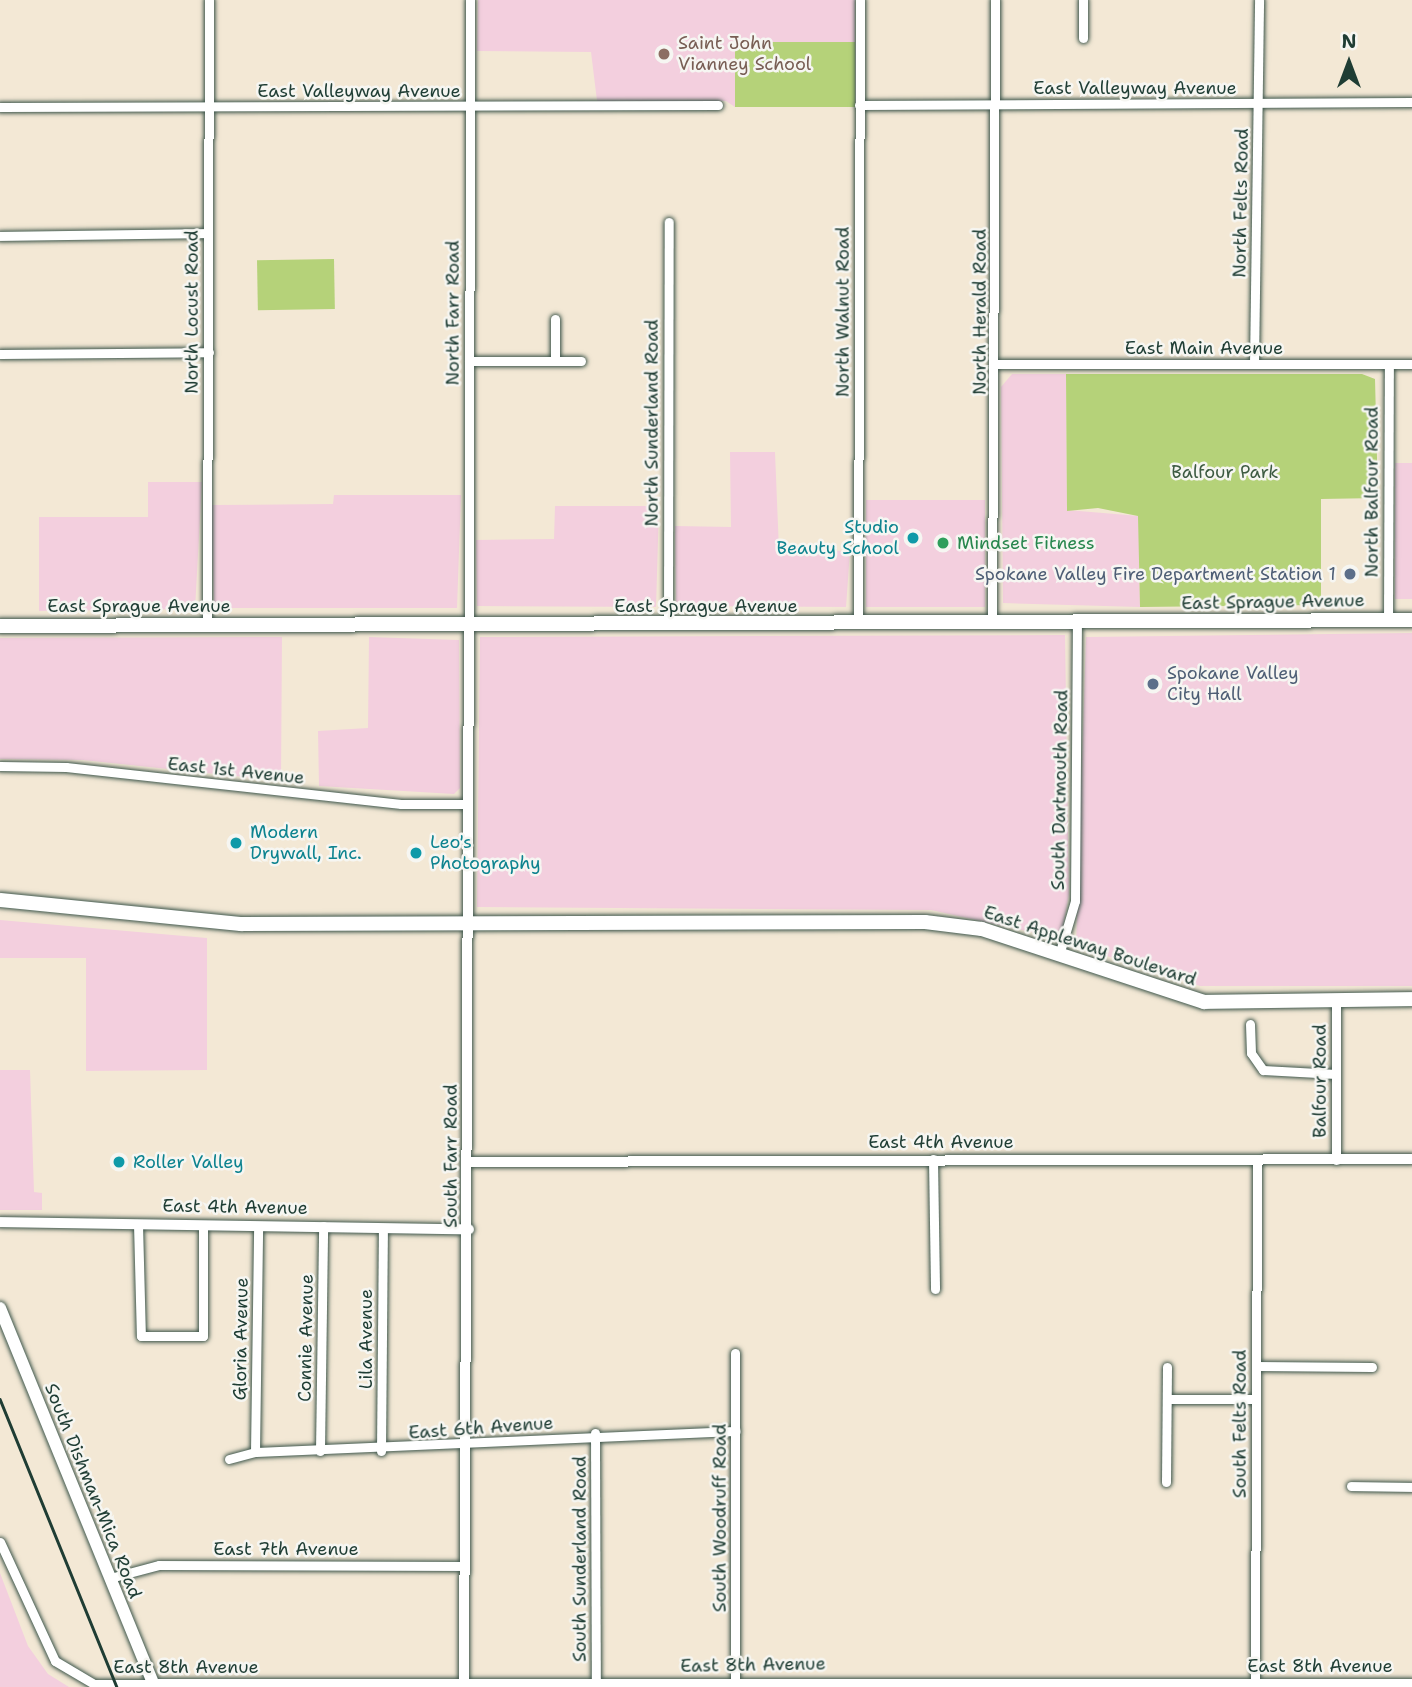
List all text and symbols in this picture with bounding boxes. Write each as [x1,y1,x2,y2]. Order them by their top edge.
north arrow [1314,28,1384,98]
text: N [1341,29,1357,54]
place label: Saint John Vianney School [678,33,811,76]
marker: Saint John Vianney School [656,46,672,62]
street label: East Valleyway Avenue [1033,77,1237,99]
street label: East Valleyway Avenue [257,80,461,102]
street label: North Felts Road [1229,128,1253,278]
street label: North Walnut Road [832,227,854,397]
street label: North Herald Road [969,229,991,395]
street label: North Locust Road [181,230,203,394]
street label: North Farr Road [442,240,464,386]
street label: North Sunderland Road [641,319,663,527]
street label: East Main Avenue [1125,337,1283,359]
street label: North Balfour Road [1361,407,1383,577]
park label: Balfour Park [1171,461,1279,483]
place label: Studio Beauty School [777,517,899,560]
marker: Studio Beauty School [905,530,921,546]
place label: Mindset Fitness [957,532,1095,554]
marker: Mindset Fitness [935,535,951,551]
place label: Spokane Valley Fire Department Station 1 [975,563,1336,585]
marker: Spokane Valley Fire Department Station 1 [1342,566,1358,582]
street label: East Sprague Avenue [1181,590,1365,614]
street label: East Sprague Avenue [47,595,231,617]
street label: East Sprague Avenue [614,595,798,617]
place label: Spokane Valley City Hall [1167,663,1299,706]
marker: Spokane Valley City Hall [1145,676,1161,692]
street label: South Dartmouth Road [1047,689,1073,891]
street label: East 1st Avenue [167,753,305,789]
place label: Modern Drywall, Inc. [250,822,362,864]
place label: Leo's Photography [430,832,541,874]
marker: Modern Drywall, Inc. [228,835,244,851]
marker: Leo's Photography [408,845,424,861]
street label: East Appleway Boulevard [981,901,1199,991]
street label: Balfour Road [1309,1024,1331,1138]
street label: South Farr Road [440,1084,462,1228]
street label: East 4th Avenue [868,1131,1014,1153]
place label: Roller Valley [133,1151,244,1173]
marker: Roller Valley [111,1154,127,1170]
street label: East 4th Avenue [162,1195,308,1219]
street label: Connie Avenue [294,1274,318,1402]
street label: Gloria Avenue [229,1277,253,1401]
street label: Lila Avenue [355,1289,377,1389]
street label: South Felts Road [1229,1350,1251,1498]
street label: South Dishman-Mica Road [40,1380,146,1602]
street label: East 6th Avenue [408,1412,554,1444]
street label: South Woodruff Road [709,1424,731,1612]
street label: South Sunderland Road [569,1456,591,1662]
street label: East 7th Avenue [213,1538,359,1560]
street label: East 8th Avenue [680,1653,826,1677]
street label: East 8th Avenue [1247,1655,1393,1677]
street label: East 8th Avenue [113,1656,259,1678]

